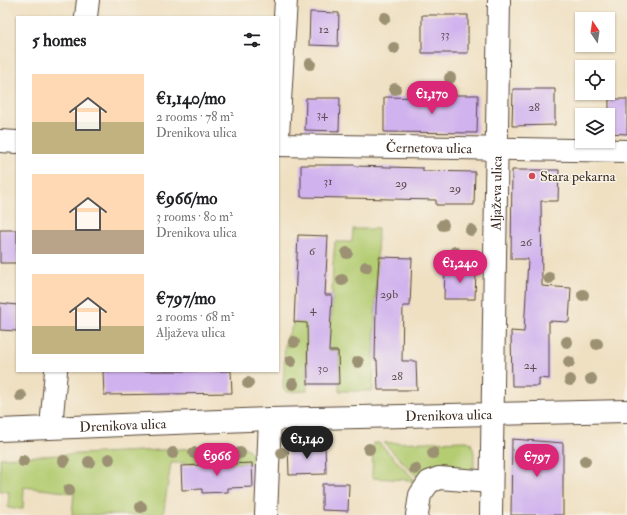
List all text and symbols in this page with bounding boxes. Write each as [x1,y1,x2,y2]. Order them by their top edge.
north arrow [575,12,615,52]
map controls [575,12,615,148]
house number: 12 [319,22,329,37]
house number: 33 [440,27,450,42]
icon: filters [241,29,263,51]
text: 5 homes [32,30,86,51]
button: locate [575,60,615,100]
pin: €1,170 [399,81,465,115]
text: €1,170 [416,86,448,102]
text: €1,140/mo [156,88,226,109]
icon: home [64,90,112,138]
house number: 28 [528,100,540,115]
house number: 34 [316,107,328,122]
button: layers [575,108,615,148]
text: 2 rooms · 78 m² [156,109,234,125]
text: Drenikova ulica [156,125,237,141]
street label: Černetova ulica [386,138,472,157]
street label: Aljaževa ulica [487,155,506,232]
place label: Stara pekarna [540,168,616,186]
marker: Stara pekarna [527,171,537,181]
house number: 31 [324,174,332,189]
house number: 29 [395,176,407,191]
house number: 29 [449,181,461,196]
text: €966/mo [156,188,218,209]
icon: home [64,190,112,238]
text: 3 rooms · 80 m² [156,209,233,225]
text: Drenikova ulica [156,225,237,241]
house number: 26 [520,235,533,250]
house number: 6 [309,244,316,259]
pin: €1,240 [427,250,493,284]
text: €1,240 [442,255,478,271]
house number: 29b [380,287,398,302]
text: €797/mo [156,288,216,309]
icon: home [64,290,112,338]
house number: 4 [310,302,317,317]
text: 2 rooms · 68 m² [156,309,234,325]
text: Aljaževa ulica [156,325,225,341]
house number: 24 [524,358,537,373]
house number: 30 [318,361,328,376]
house number: 28 [391,369,403,384]
street label: Drenikova ulica [405,406,493,425]
street label: Drenikova ulica [79,415,167,436]
pin: €1,140 [274,426,340,460]
text: €1,140 [290,431,324,447]
pin: €966 [193,443,241,477]
pin: €797 [513,444,561,478]
text: €966 [203,448,231,464]
text: €797 [524,449,550,465]

